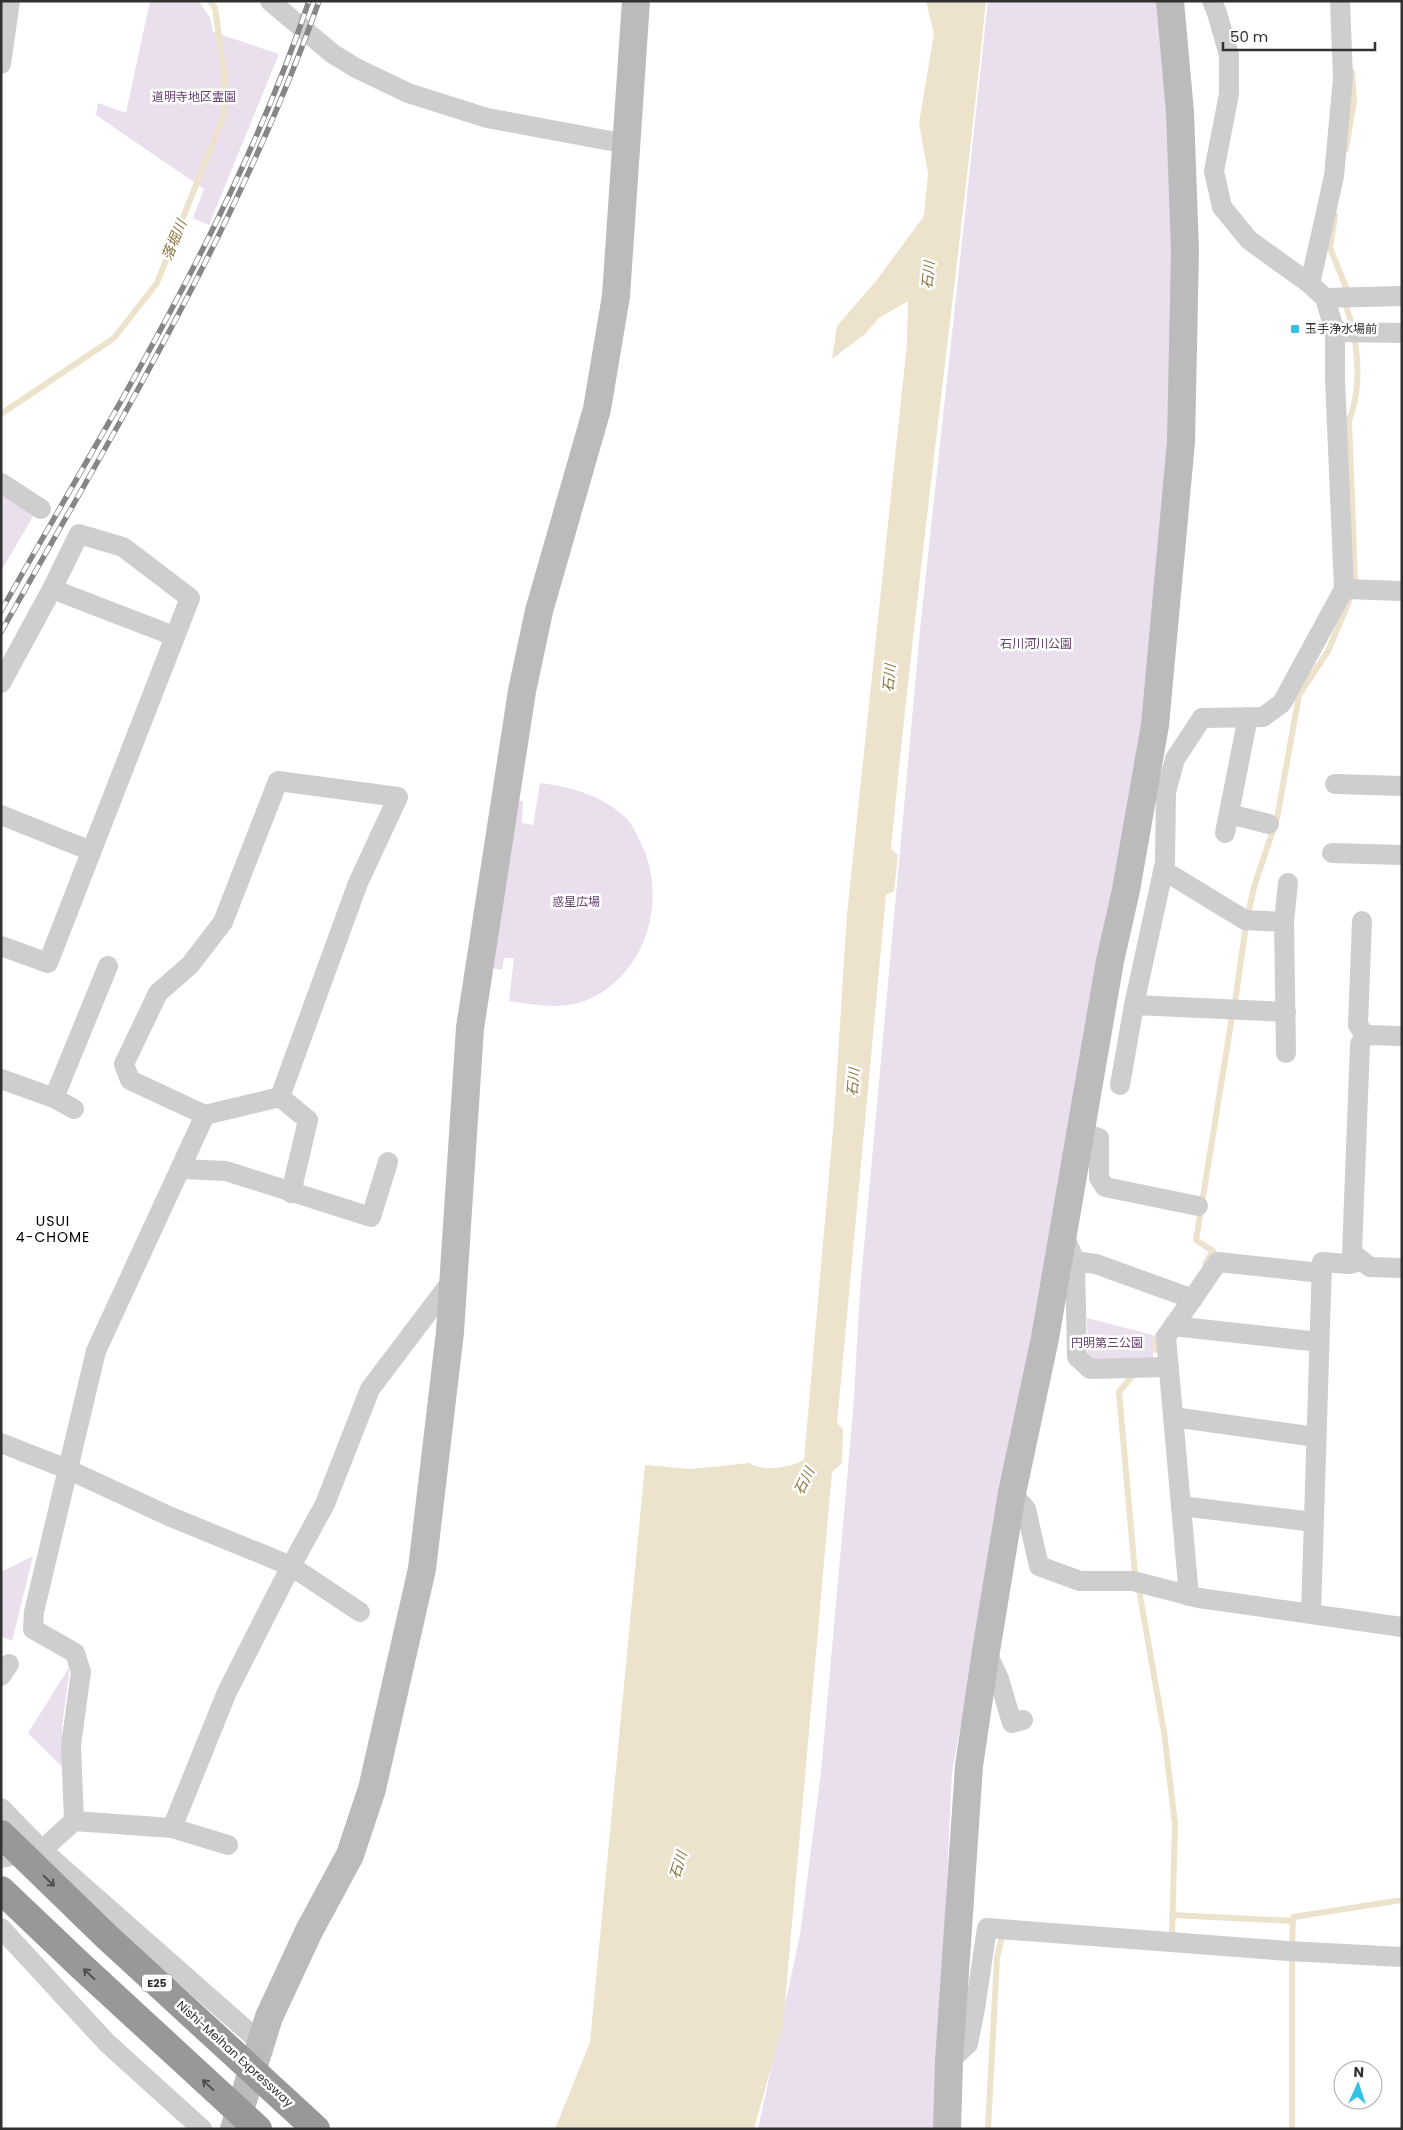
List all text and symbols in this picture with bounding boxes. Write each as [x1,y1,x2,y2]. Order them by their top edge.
scale bar [1223,20,1376,52]
text: 50 m [1230,26,1268,47]
park label: 道明寺地区霊園 [152,88,236,105]
water label: 落堀川 [157,215,192,263]
water label: 石川 [917,258,939,290]
place label: 玉手浄水場前 [1305,320,1377,337]
marker: 玉手浄水場前 [1289,323,1301,335]
park label: 石川河川公園 [1000,635,1072,652]
water label: 石川 [878,661,900,693]
park label: 惑星広場 [552,893,600,910]
water label: 石川 [842,1065,864,1097]
district label: USUI 4-CHOME [16,1211,90,1247]
park label: 円明第三公園 [1071,1334,1143,1351]
water label: 石川 [789,1462,820,1498]
water label: 石川 [664,1847,692,1881]
one-way arrow [42,1875,55,1887]
one-way arrow [83,1968,96,1980]
road number: E25 [142,1975,172,1992]
street label: Nishi-Meihan Expressway [173,1997,297,2111]
north arrow [1333,2060,1383,2110]
text: N [1353,2062,1364,2082]
one-way arrow [202,2079,215,2091]

